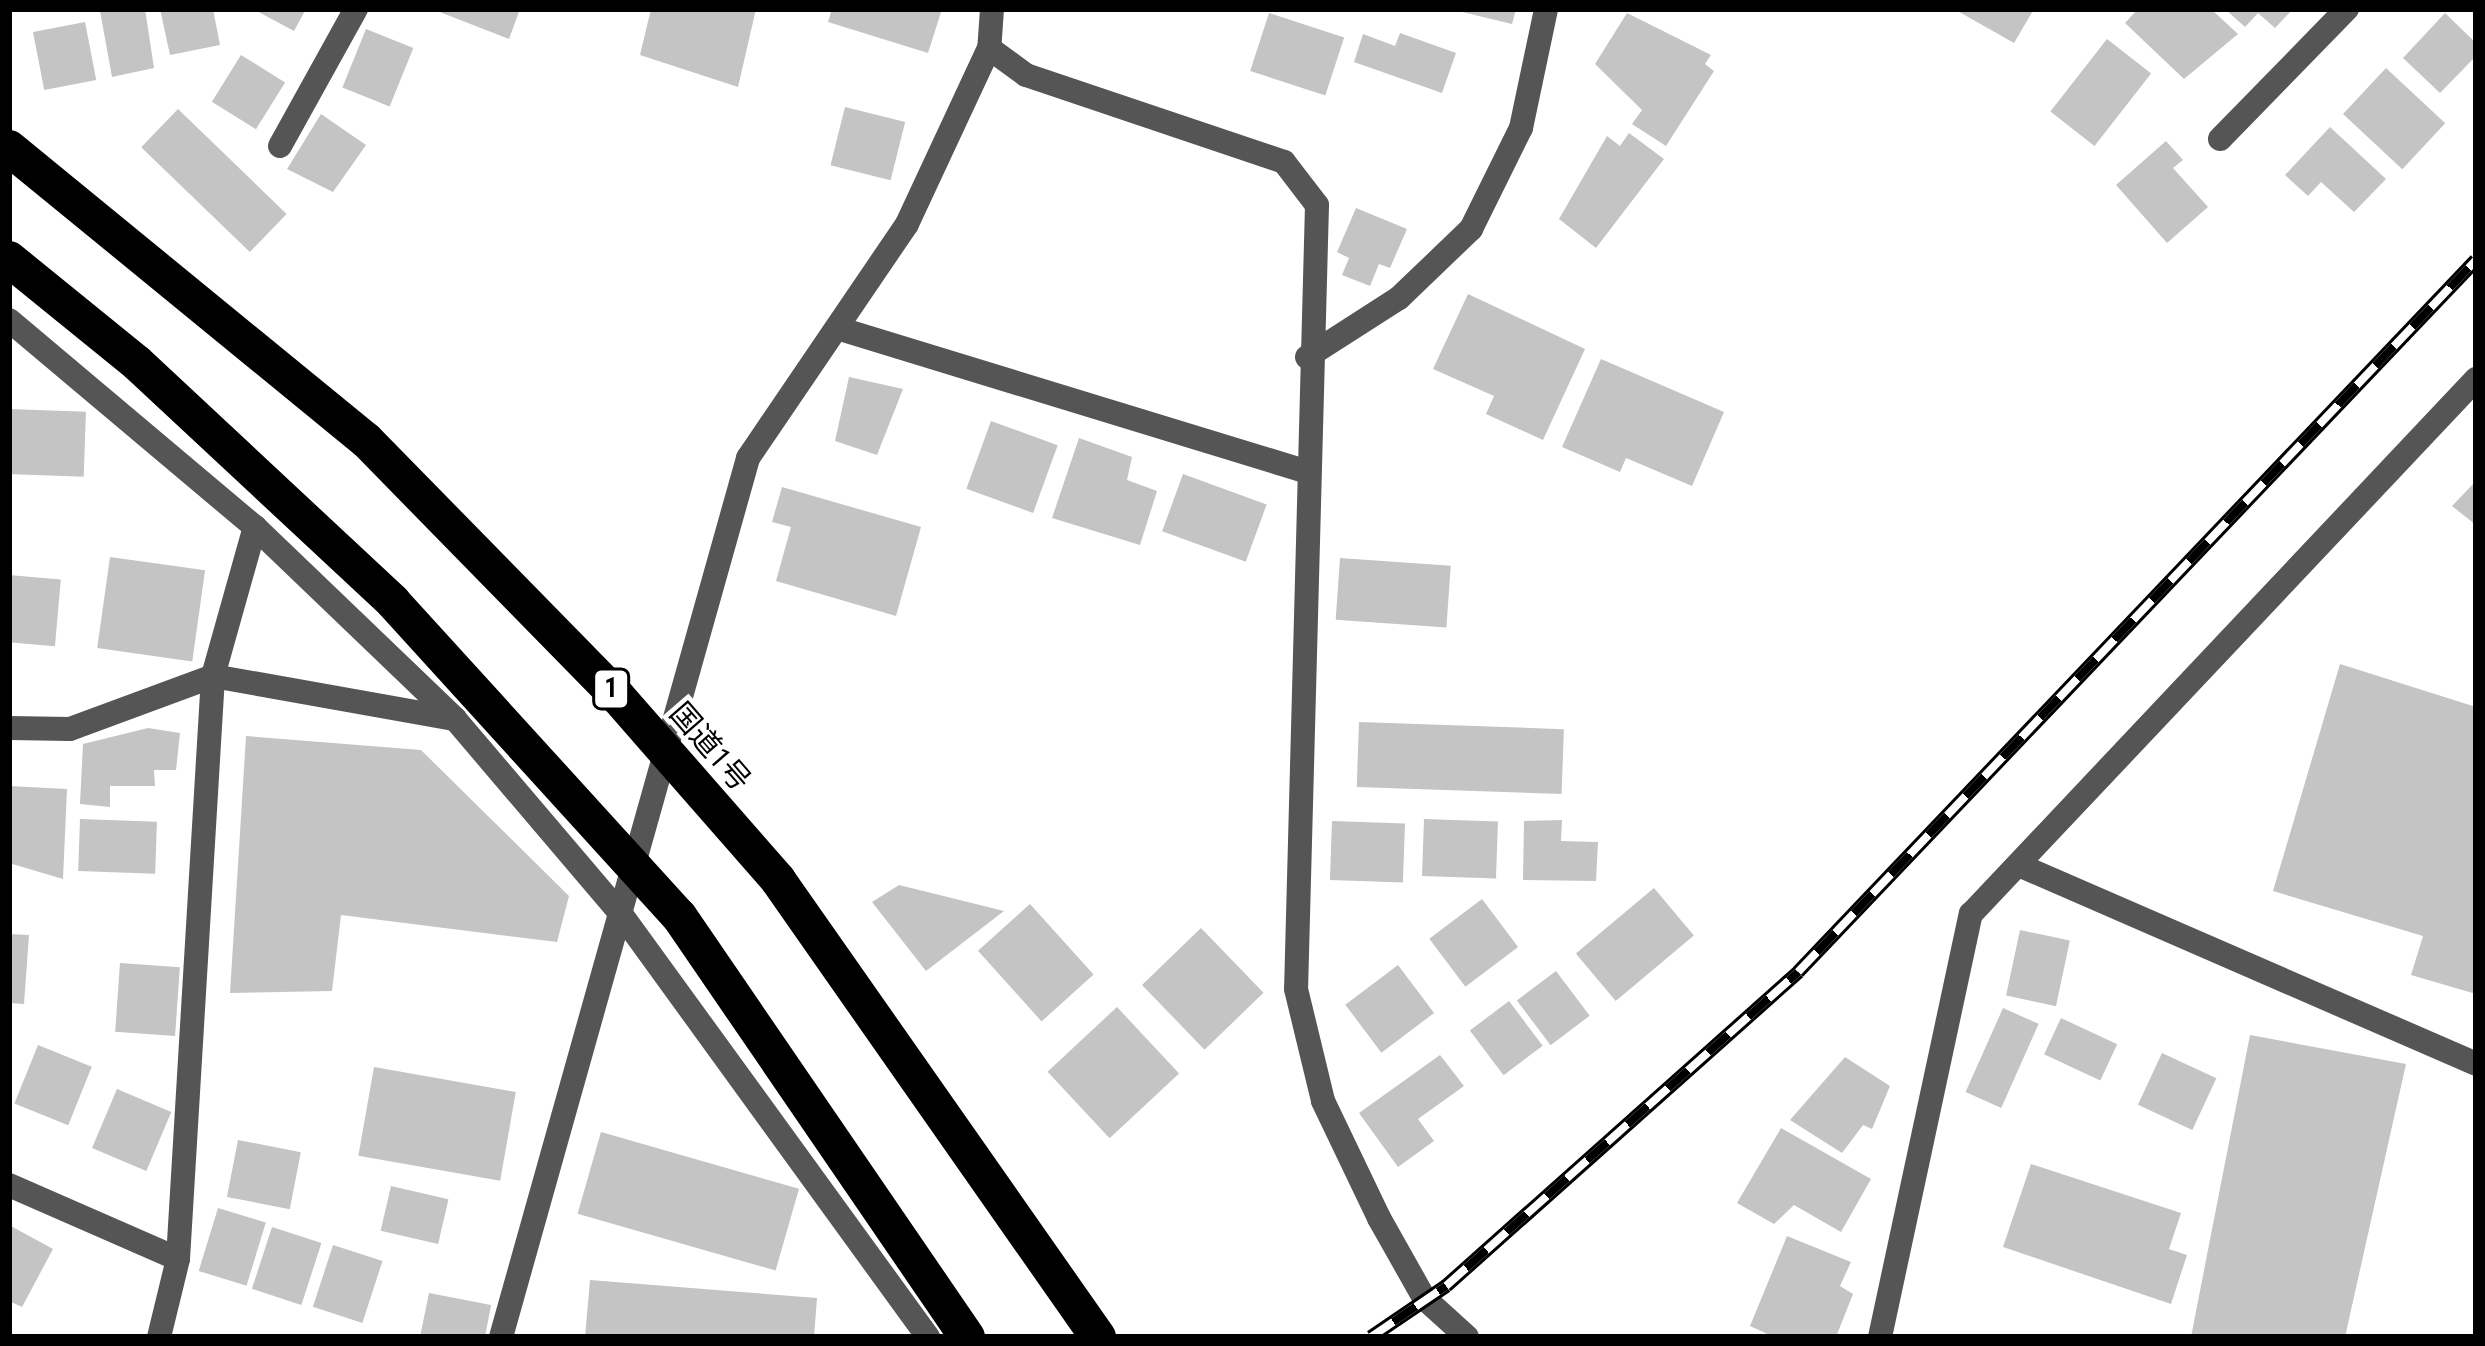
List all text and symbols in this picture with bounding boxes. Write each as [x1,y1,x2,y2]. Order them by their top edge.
road number: 1 [590,668,632,710]
street label: 国道1号 [662,696,758,798]

